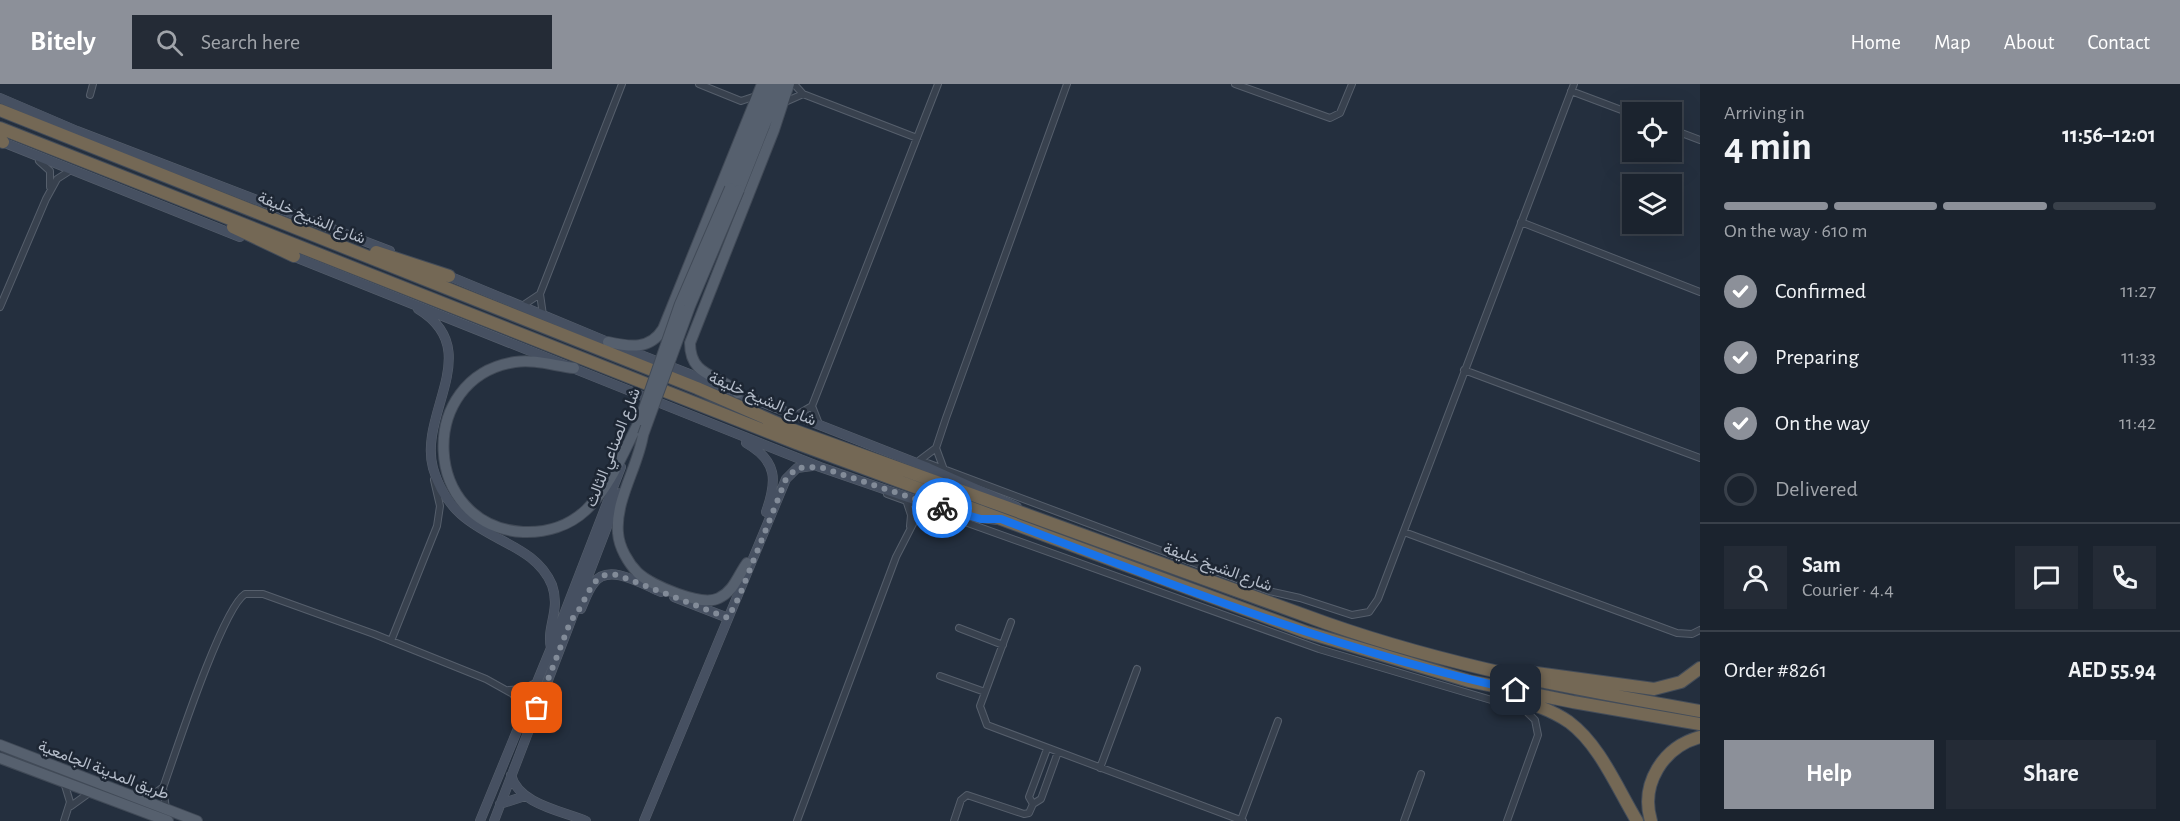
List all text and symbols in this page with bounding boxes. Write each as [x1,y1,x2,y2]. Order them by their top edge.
search box [132,15,552,69]
icon: search [153,26,186,59]
text: Bitely [30,28,96,56]
text: Search here [201,31,300,53]
text: Home [1850,32,1901,53]
text: Map [1934,32,1971,53]
text: About [2004,32,2054,53]
text: Contact [2087,32,2150,53]
map controls [1622,102,1682,234]
button: locate [1622,102,1682,162]
text: Arriving in [1724,103,1805,123]
text: 11:56–12:01 [2062,124,2156,146]
text: 4 min [1724,128,1812,167]
button: layers [1622,174,1682,234]
street label: شارع الشيخ خليفة [254,189,368,250]
text: On the way · 610 m [1724,221,1868,241]
icon: check [1724,275,1757,308]
text: Confirmed [1775,280,1866,302]
text: 11:27 [2120,281,2156,301]
icon: check [1724,341,1757,374]
text: Preparing [1775,346,1859,368]
text: 11:33 [2121,347,2156,367]
street label: شارع الشيخ خليفة [705,369,819,431]
street label: شارع الصناعي الثالث [583,386,648,511]
icon: check [1724,407,1757,440]
text: On the way [1775,412,1870,434]
text: 11:42 [2119,413,2156,433]
courier [912,478,972,538]
text: Delivered [1775,478,1858,500]
icon: bike [926,492,959,525]
street label: شارع الشيخ خليفة [1160,540,1274,597]
button: person [1724,546,1787,609]
button: chat [2015,546,2078,609]
button: phone [2093,546,2156,609]
text: Sam [1802,554,1841,576]
text: Courier · 4.4 [1802,580,1894,600]
text: Order #8261 [1724,659,1827,681]
text: AED 55.94 [2068,659,2156,681]
pin [1490,664,1541,715]
icon: home [1499,673,1532,706]
pin [511,682,562,733]
icon: bag [520,691,553,724]
street label: طريق المدينة الجامعية [35,738,171,804]
button: Help [1724,740,1934,809]
button: Share [1946,740,2156,809]

